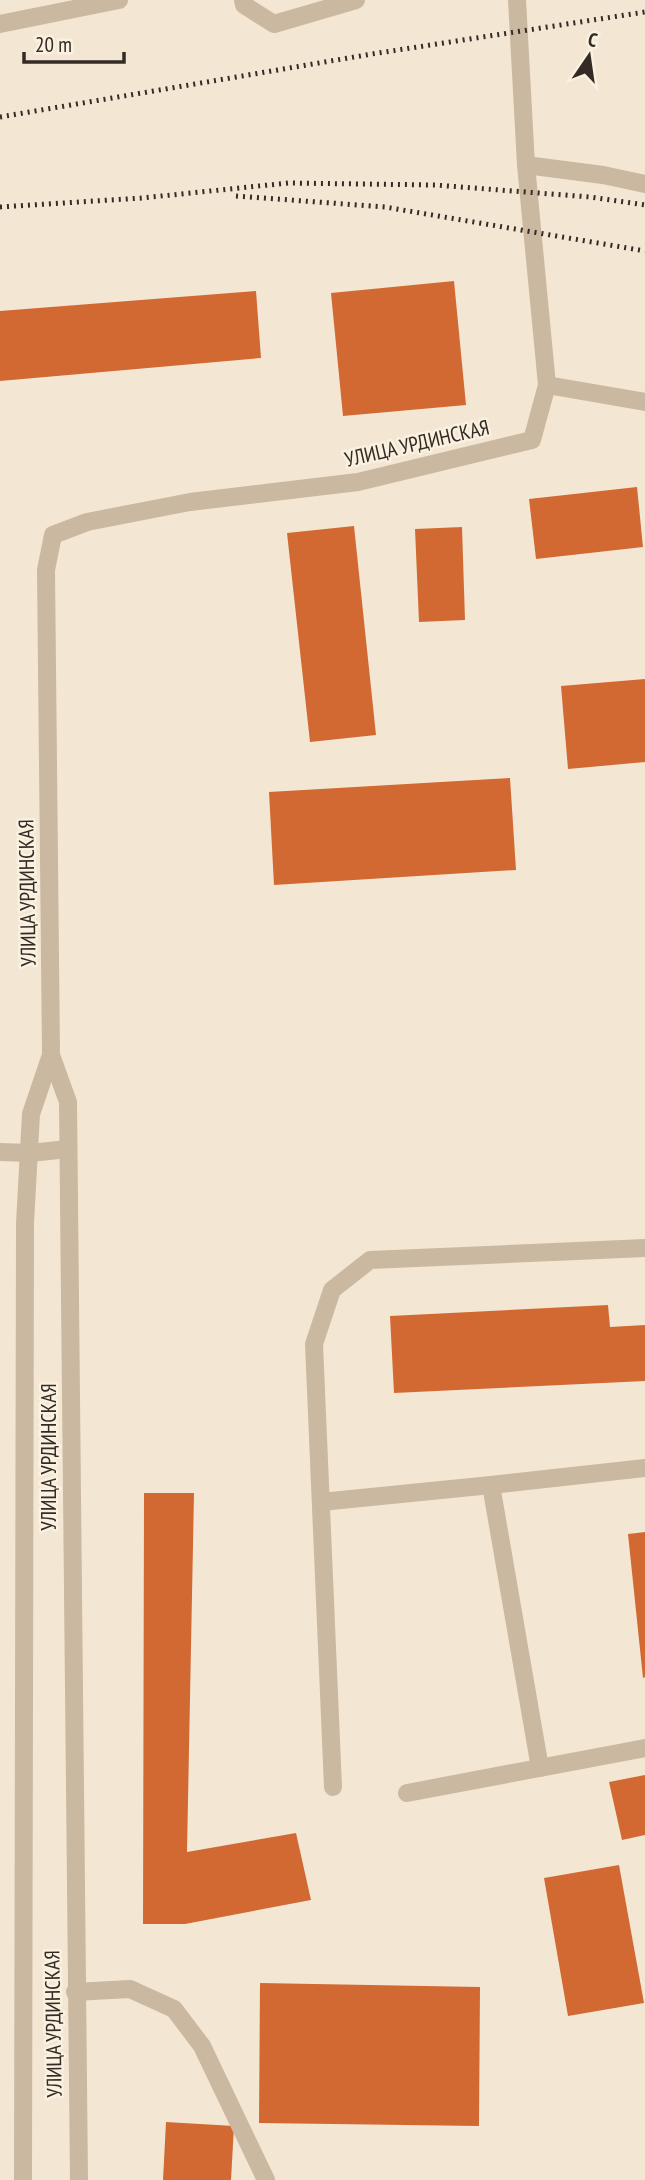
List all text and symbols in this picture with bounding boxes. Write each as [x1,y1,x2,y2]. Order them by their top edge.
scale bar [24,21,124,65]
north arrow [554,21,624,91]
text: С [586,27,600,52]
text: 20 m [35,31,72,58]
street label: УЛИЦА УРДИНСКАЯ [342,413,492,473]
street label: УЛИЦА УРДИНСКАЯ [12,819,42,967]
street label: УЛИЦА УРДИНСКАЯ [35,1383,62,1531]
street label: УЛИЦА УРДИНСКАЯ [38,1950,68,2098]

